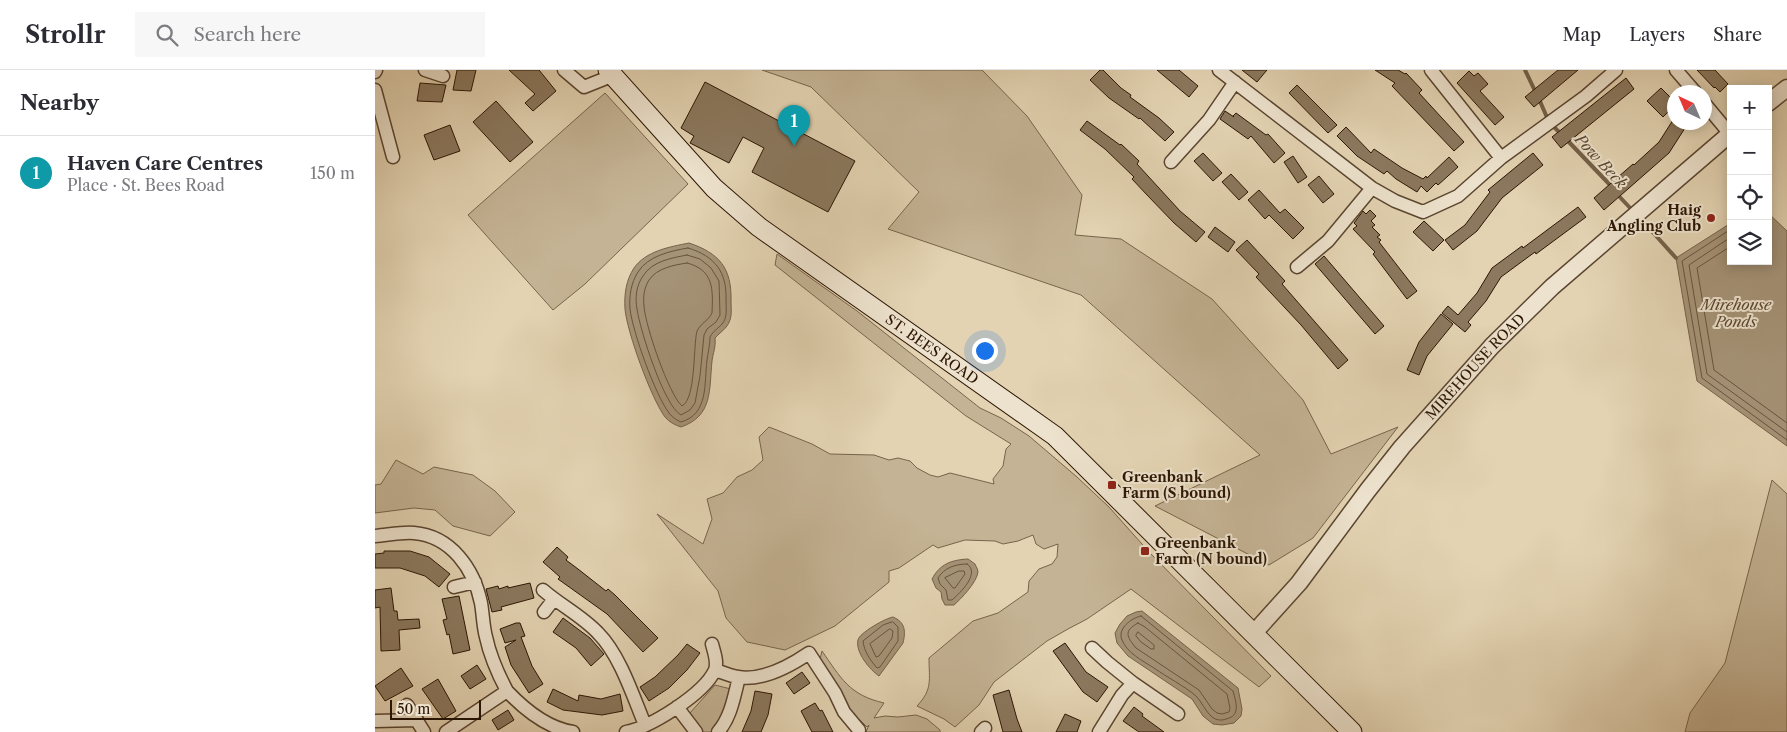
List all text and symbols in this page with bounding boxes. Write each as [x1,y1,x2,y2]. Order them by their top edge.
search box [135,12,485,57]
text: Strollr [25,20,105,49]
icon: search [153,21,181,49]
text: Search here [193,23,301,46]
text: Map [1563,24,1601,46]
text: Layers [1629,24,1685,46]
text: Share [1713,24,1762,46]
north arrow [1667,85,1712,130]
map controls [1727,85,1772,265]
button: + [1727,85,1772,130]
text: Nearby [20,90,99,115]
pin: 1 [778,105,810,146]
water label: Pow Beck [1570,129,1631,192]
button: − [1727,130,1772,175]
text: Haven Care Centres [67,152,263,175]
text: 1 [32,163,40,183]
text: 150 m [310,163,355,183]
text: Place · St. Bees Road [67,175,225,195]
button: locate [1727,175,1772,220]
place label: Haig Angling Club [1606,201,1702,235]
marker: Haig Angling Club [1705,212,1717,224]
button: layers [1727,220,1772,265]
water label: Mirehouse Ponds [1699,295,1772,331]
street label: ST. BEES ROAD [882,310,982,388]
street label: MIREHOUSE ROAD [1422,310,1529,423]
your location [972,338,998,364]
place label: Greenbank Farm (S bound) [1122,468,1231,502]
marker: Greenbank Farm (S bound) [1106,479,1118,491]
place label: Greenbank Farm (N bound) [1155,534,1267,568]
marker: Greenbank Farm (N bound) [1139,545,1151,557]
scale bar [390,697,481,720]
text: 50 m [397,700,430,718]

